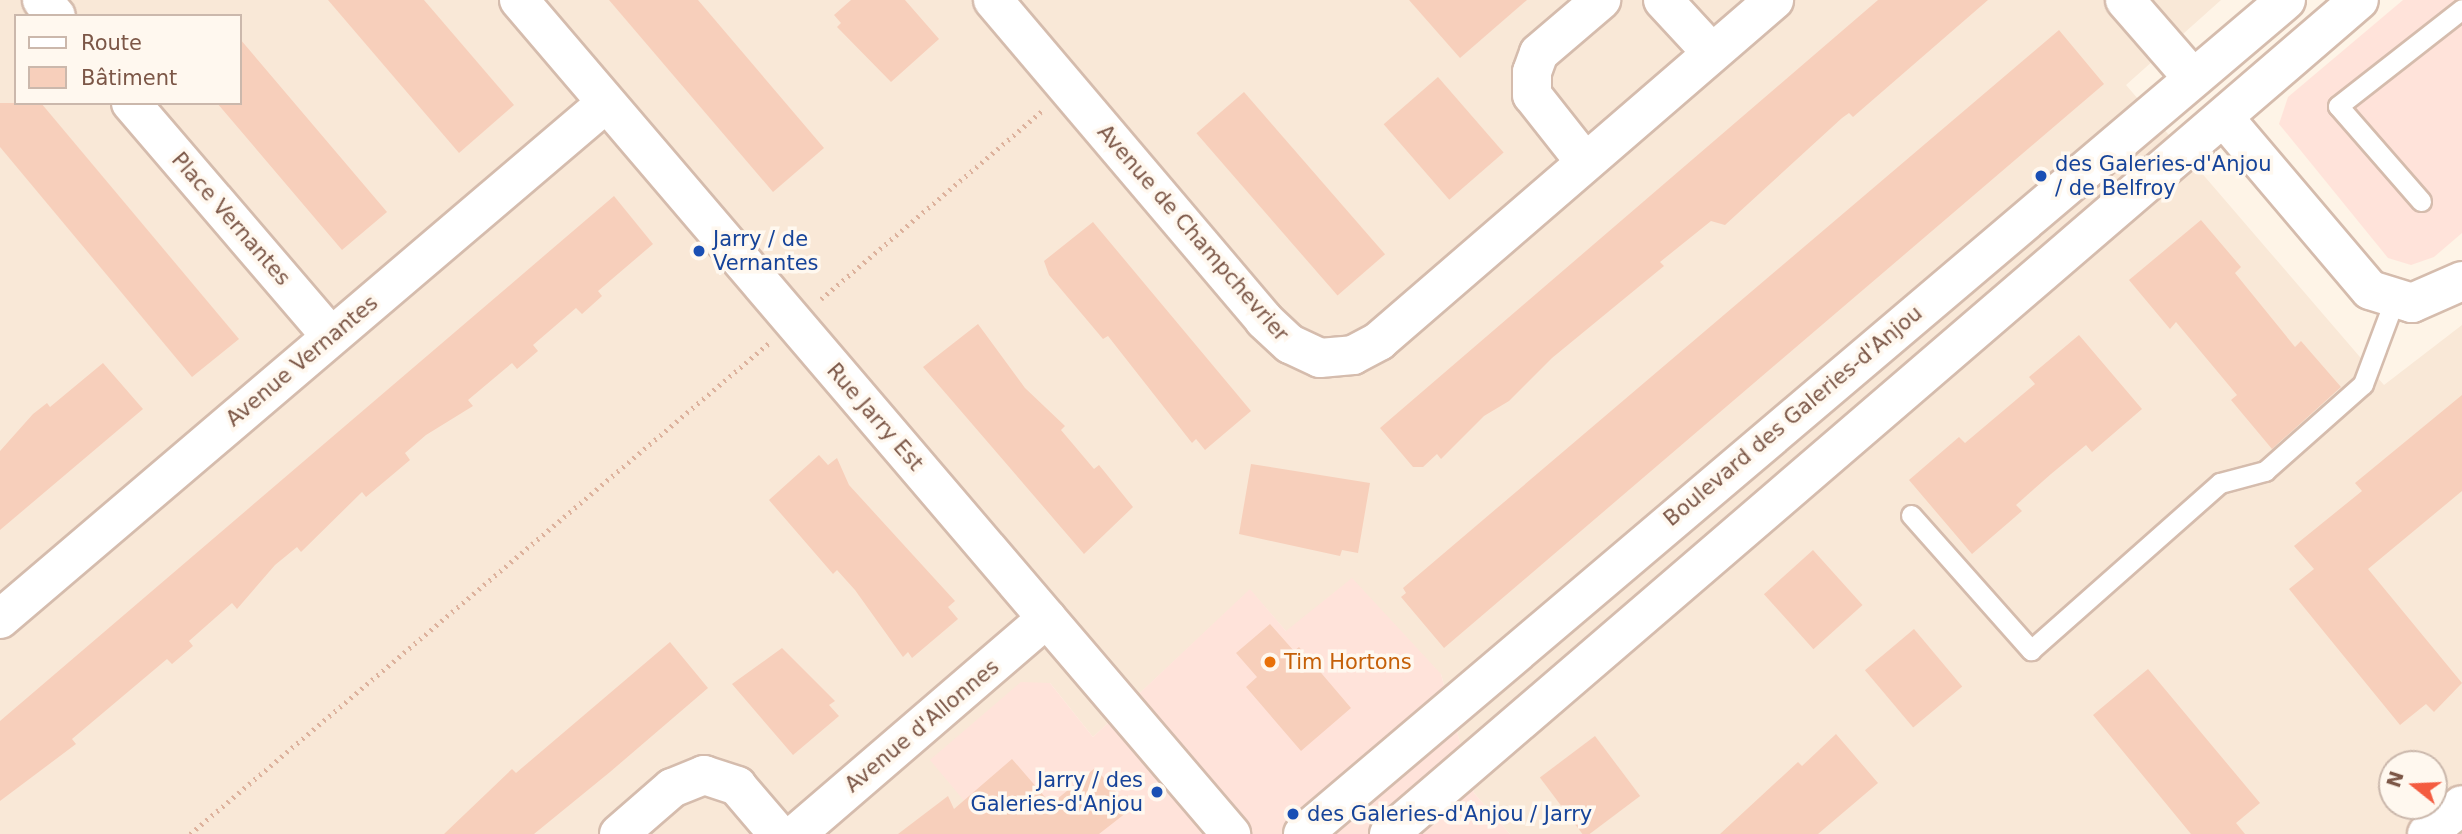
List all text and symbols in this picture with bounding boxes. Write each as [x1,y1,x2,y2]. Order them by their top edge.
legend [14,14,242,105]
text: Route [81,31,142,55]
text: Bâtiment [81,66,177,90]
street label: Avenue de Champchevrier [1092,120,1294,346]
street label: Place Vernantes [166,147,296,291]
place label: des Galeries-d'Anjou / de Belfroy [2055,151,2271,201]
marker: des Galeries-d'Anjou / de Belfroy [2033,168,2049,184]
place label: Jarry / de Vernantes [713,226,819,276]
marker: Jarry / de Vernantes [691,243,707,259]
street label: Avenue Vernantes [221,290,383,432]
street label: Boulevard des Galeries-d'Anjou [1659,301,1927,531]
street label: Rue Jarry Est [822,358,928,476]
place label: Tim Hortons [1284,649,1412,675]
street label: Avenue d'Allonnes [840,654,1004,798]
marker: Tim Hortons [1262,654,1278,670]
north arrow [2378,750,2448,820]
place label: Jarry / des Galeries-d'Anjou [970,767,1143,817]
text: N [2382,768,2408,790]
marker: Jarry / des Galeries-d'Anjou [1149,784,1165,800]
place label: des Galeries-d'Anjou / Jarry [1307,801,1592,827]
marker: des Galeries-d'Anjou / Jarry [1285,806,1301,822]

